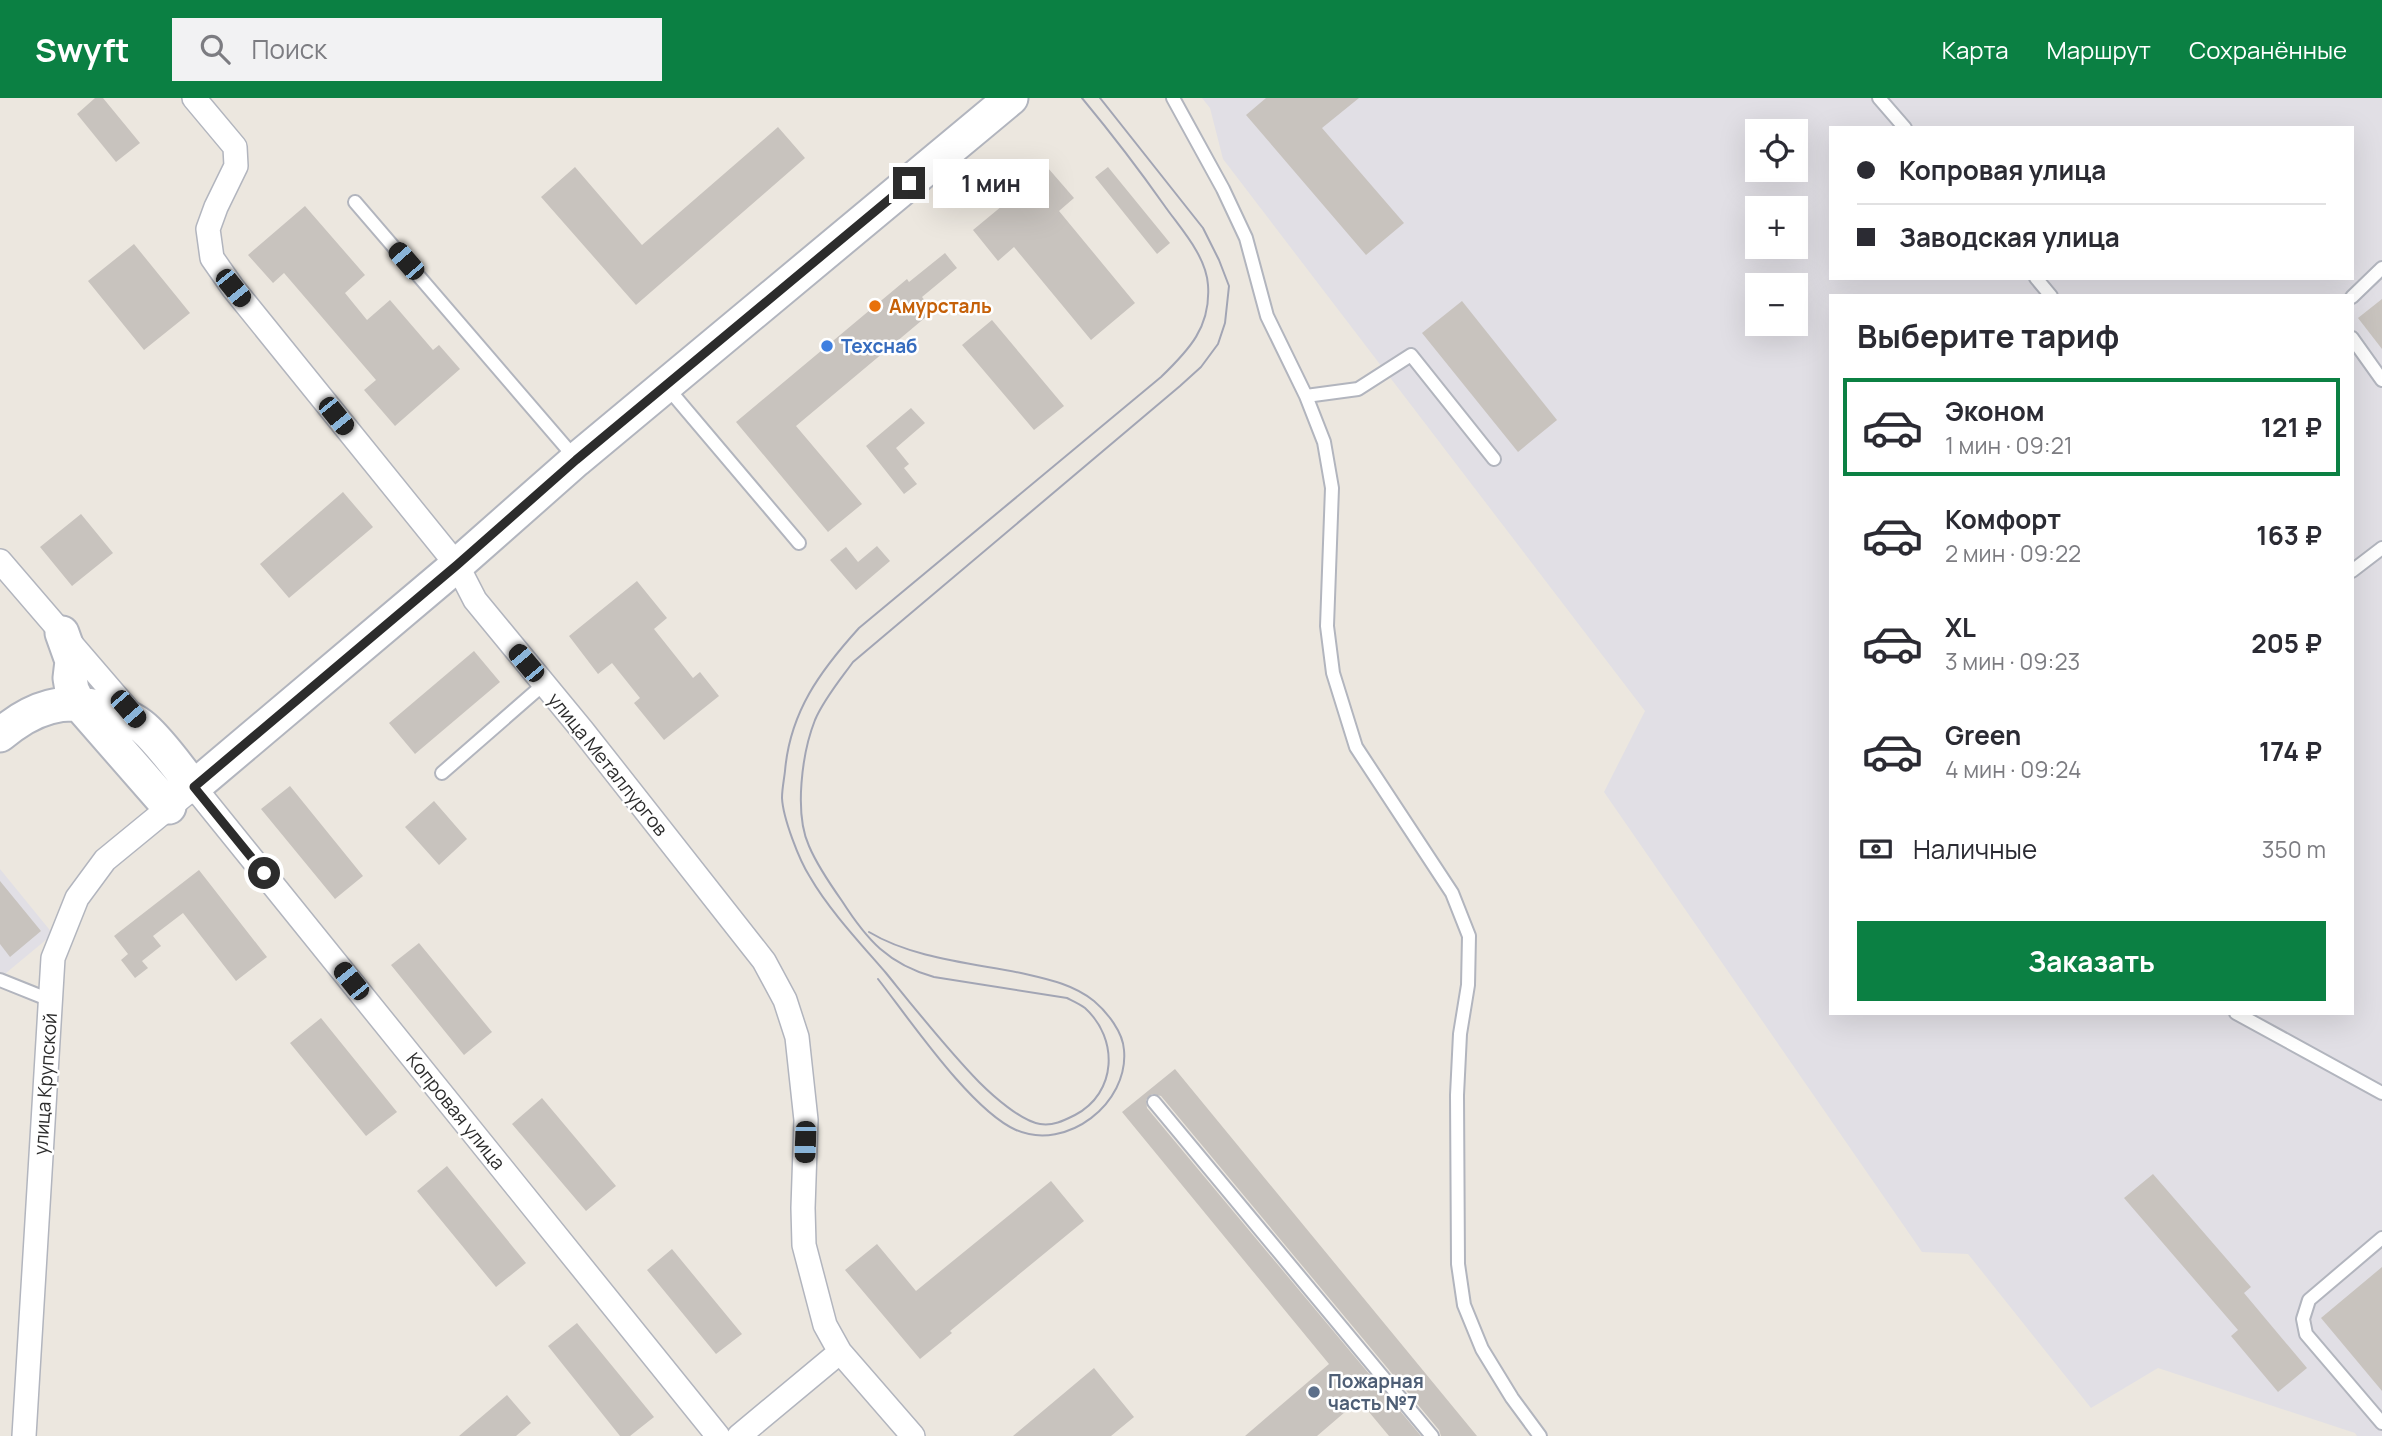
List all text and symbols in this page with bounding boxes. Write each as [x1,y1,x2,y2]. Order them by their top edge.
search box [172,18,662,81]
text: Swyft [35,27,130,72]
icon: search [196,30,234,68]
text: Поиск [252,31,327,67]
text: Карта [1942,33,2009,66]
text: Маршрут [2047,33,2151,66]
text: Сохранённые [2189,33,2347,66]
map controls [1745,119,1808,336]
button: locate [1745,119,1808,182]
text: Копровая улица [1899,152,2106,188]
callout: 1 мин [934,158,1049,208]
route end [893,167,925,199]
text: 1 мин [961,167,1021,199]
button: + [1745,196,1808,259]
text: Заводская улица [1899,219,2120,255]
car [385,238,428,284]
car [212,265,255,311]
button: − [1745,273,1808,336]
place label: Амурсталь [889,293,992,319]
marker: Амурсталь [867,298,883,314]
text: Выберите тариф [1857,314,2119,358]
place label: Техснаб [841,333,917,359]
marker: Техснаб [819,338,835,354]
car [315,393,358,439]
text: Эконом [1945,393,2045,429]
icon: car [1861,396,1924,459]
text: 121 ₽ [2261,409,2322,445]
text: 1 мин · 09:21 [1945,429,2073,461]
text: Комфорт [1945,501,2061,537]
icon: car [1861,504,1924,567]
text: 163 ₽ [2256,517,2322,553]
text: 2 мин · 09:22 [1945,537,2081,569]
text: XL [1945,609,1976,645]
icon: car [1861,612,1924,675]
text: 205 ₽ [2251,625,2322,661]
car [505,640,548,686]
text: 3 мин · 09:23 [1945,645,2080,677]
car [107,686,150,732]
street label: улица Металлургов [542,687,674,841]
text: Green [1945,717,2021,753]
icon: car [1861,720,1924,783]
text: 174 ₽ [2259,733,2322,769]
text: 4 мин · 09:24 [1945,753,2082,785]
icon: cash [1857,830,1895,868]
text: Наличные [1913,831,2037,867]
text: 350 m [2262,833,2326,865]
route start [248,857,280,889]
button: Заказать [1857,921,2326,1001]
car [330,958,373,1004]
street label: улица Крупской [27,1012,63,1156]
street label: Копровая улица [401,1047,511,1175]
car [794,1121,817,1163]
place label: Пожарная часть №7 [1328,1368,1424,1416]
marker: Пожарная часть №7 [1306,1384,1322,1400]

